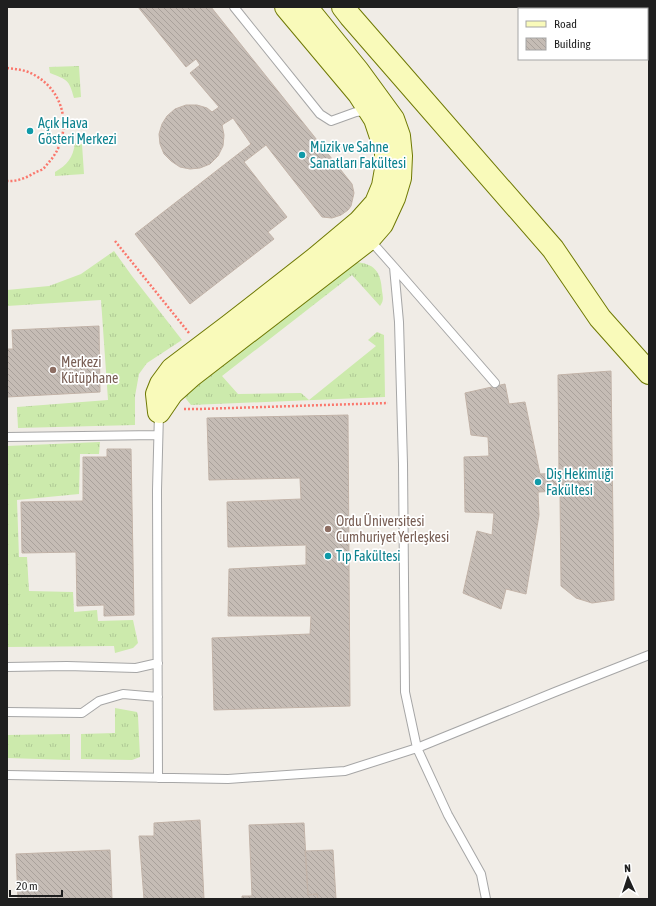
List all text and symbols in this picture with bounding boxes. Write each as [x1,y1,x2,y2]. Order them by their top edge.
legend [518,8,648,60]
text: Road [554,17,577,31]
text: Building [554,37,592,51]
place label: Açık Hava Gösteri Merkezi [38,115,117,147]
marker: Açık Hava Gösteri Merkezi [25,126,35,136]
place label: Müzik ve Sahne Sanatları Fakültesi [310,139,406,171]
marker: Müzik ve Sahne Sanatları Fakültesi [297,150,307,160]
place label: Merkezi Kütüphane [61,354,118,386]
marker: Merkezi Kütüphane [48,365,58,375]
place label: Diş Hekimliği Fakültesi [546,466,614,498]
marker: Diş Hekimliği Fakültesi [533,477,543,487]
place label: Ordu Üniversitesi Cumhuriyet Yerleşkesi [336,513,449,545]
marker: Ordu Üniversitesi Cumhuriyet Yerleşkesi [323,524,333,534]
place label: Tıp Fakültesi [336,548,401,564]
marker: Tıp Fakültesi [323,551,333,561]
north arrow [608,858,648,898]
text: N [624,862,631,874]
scale bar [10,872,62,898]
text: 20 m [16,879,38,893]

